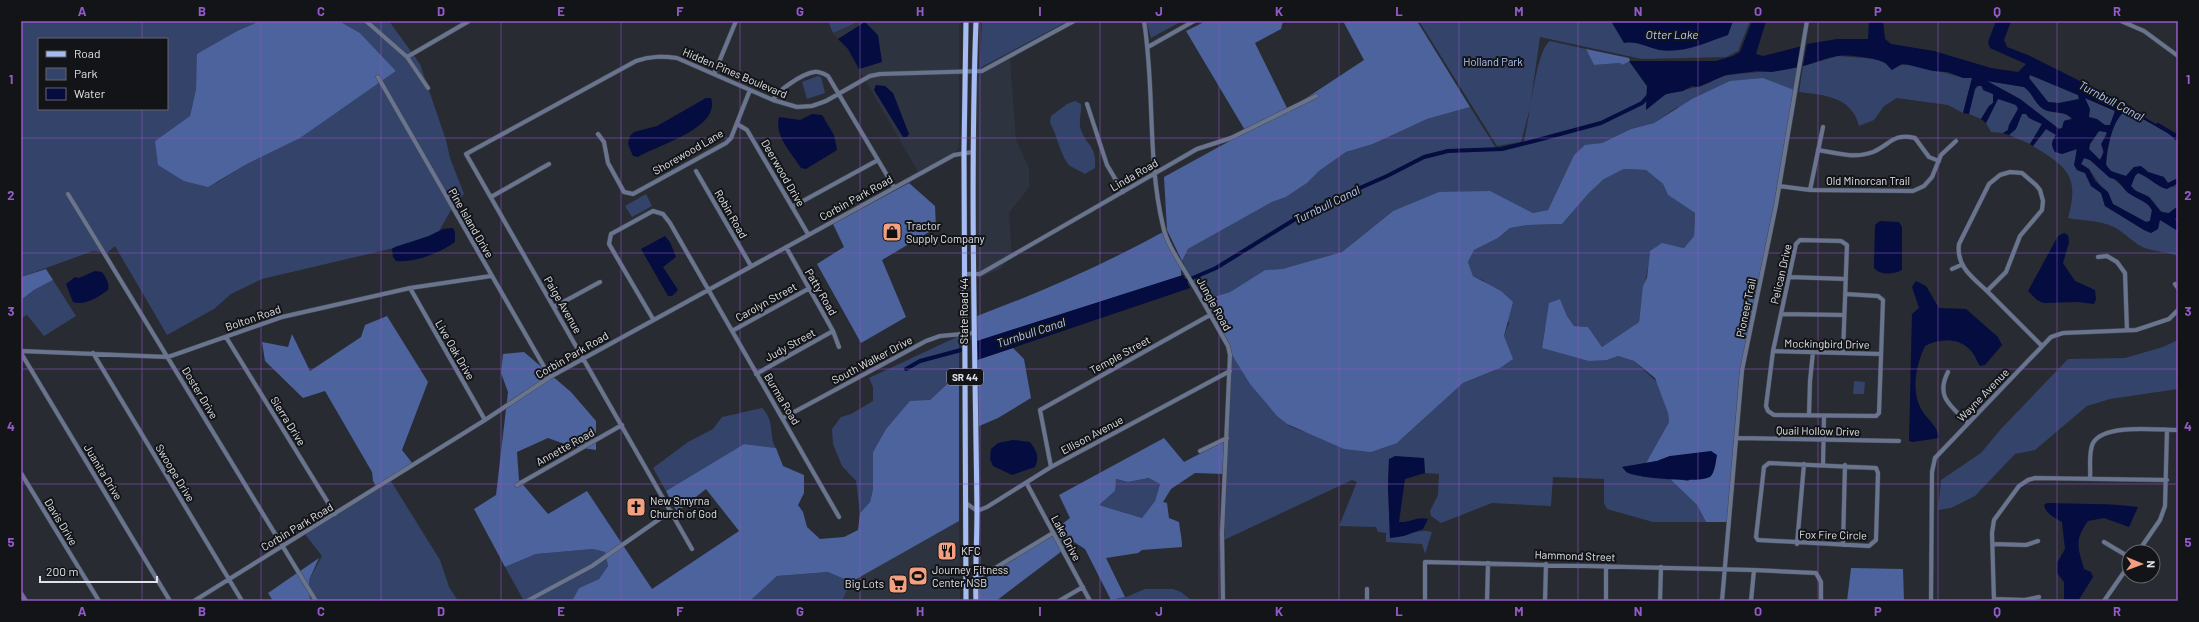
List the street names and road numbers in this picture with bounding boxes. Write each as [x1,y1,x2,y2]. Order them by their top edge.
street label: Hidden Pines Boulevard [681,45,789,100]
street label: Shorewood Lane [650,126,726,177]
street label: Deerwood Drive [759,137,808,209]
street label: Linda Road [1108,156,1160,193]
street label: Corbin Park Road [817,172,895,223]
street label: Old Minorcan Trail [1826,174,1910,187]
street label: Pine Island Drive [446,186,497,260]
street label: Robin Road [712,187,751,240]
street label: Pelican Drive [1767,242,1794,305]
street label: Patty Road [803,266,840,317]
street label: Paige Avenue [542,274,585,336]
street label: Jungle Road [1194,275,1234,333]
street label: Pioneer Trail [1733,277,1758,338]
street label: State Road 44 [957,278,970,344]
street label: Carolyn Street [733,279,799,324]
street label: Bolton Road [223,302,282,333]
street label: Live Oak Drive [433,318,478,382]
street label: Judy Street [762,325,817,364]
street label: Corbin Park Road [533,329,610,381]
street label: South Walker Drive [829,333,914,386]
street label: Temple Street [1087,333,1152,377]
street label: Mockingbird Drive [1784,336,1870,351]
street label: Doster Drive [180,364,221,421]
street label: Wayne Avenue [1954,365,2011,424]
road number: SR 44 [947,369,983,385]
street label: Burma Road [762,371,803,427]
street label: Sierra Drive [268,394,309,448]
street label: Ellison Avenue [1058,413,1125,456]
street label: Quail Hollow Drive [1776,423,1860,438]
street label: Annette Road [533,425,596,468]
street label: Juanita Drive [82,441,125,502]
street label: Swoope Drive [153,442,198,504]
street label: Davis Drive [42,496,81,548]
street label: Corbin Park Road [258,500,335,553]
street label: Lake Drive [1049,513,1084,563]
street label: Fox Fire Circle [1799,527,1867,542]
street label: Hammond Street [1534,548,1616,563]

